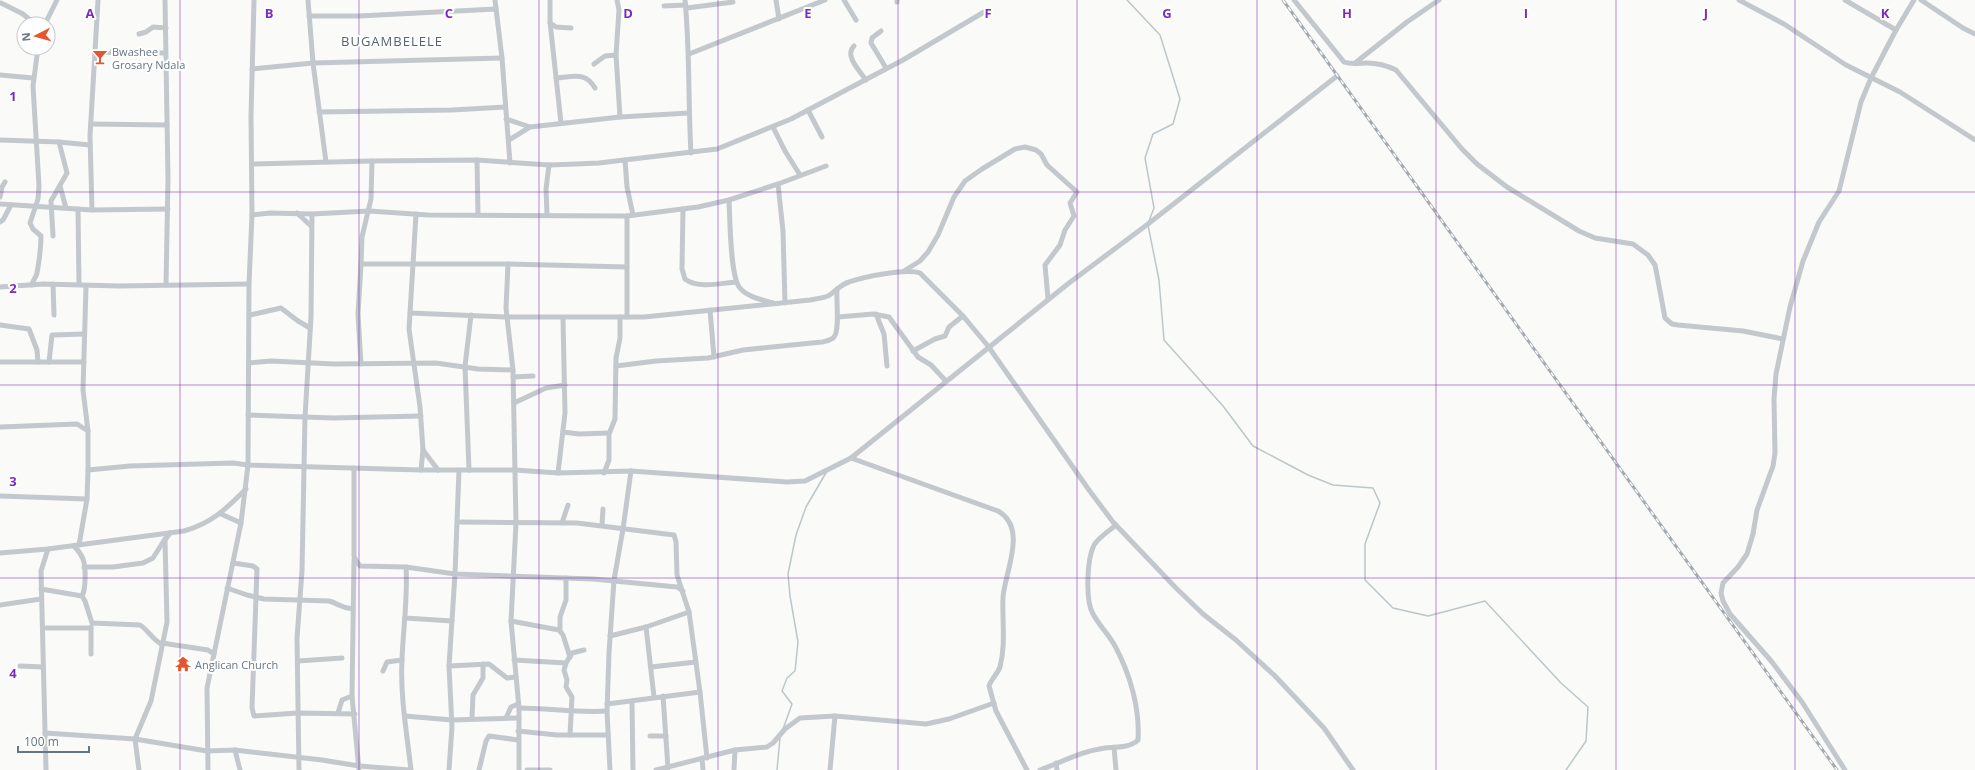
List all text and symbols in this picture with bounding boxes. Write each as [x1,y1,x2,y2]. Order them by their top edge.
text: A [86,4,95,22]
text: B [265,4,274,22]
text: C [445,4,453,22]
text: D [623,4,633,22]
text: E [804,4,812,22]
text: F [984,4,992,22]
text: G [1162,4,1172,22]
text: H [1342,4,1352,22]
text: I [1524,4,1528,22]
text: J [1703,4,1708,22]
text: K [1881,4,1890,22]
north arrow [16,16,56,56]
text: N [18,32,33,42]
district label: BUGAMBELELE [341,32,443,50]
place label: Bwashee Grosary Ndala [112,44,185,72]
bar icon: Bwashee Grosary Ndala [91,48,109,66]
text: 1 [9,87,17,105]
text: 2 [9,279,17,297]
text: 3 [9,472,17,490]
temple icon: Anglican Church [174,655,192,673]
place label: Anglican Church [195,657,278,672]
text: 4 [9,664,17,682]
scale bar [18,728,89,754]
text: 100 m [24,733,59,750]

